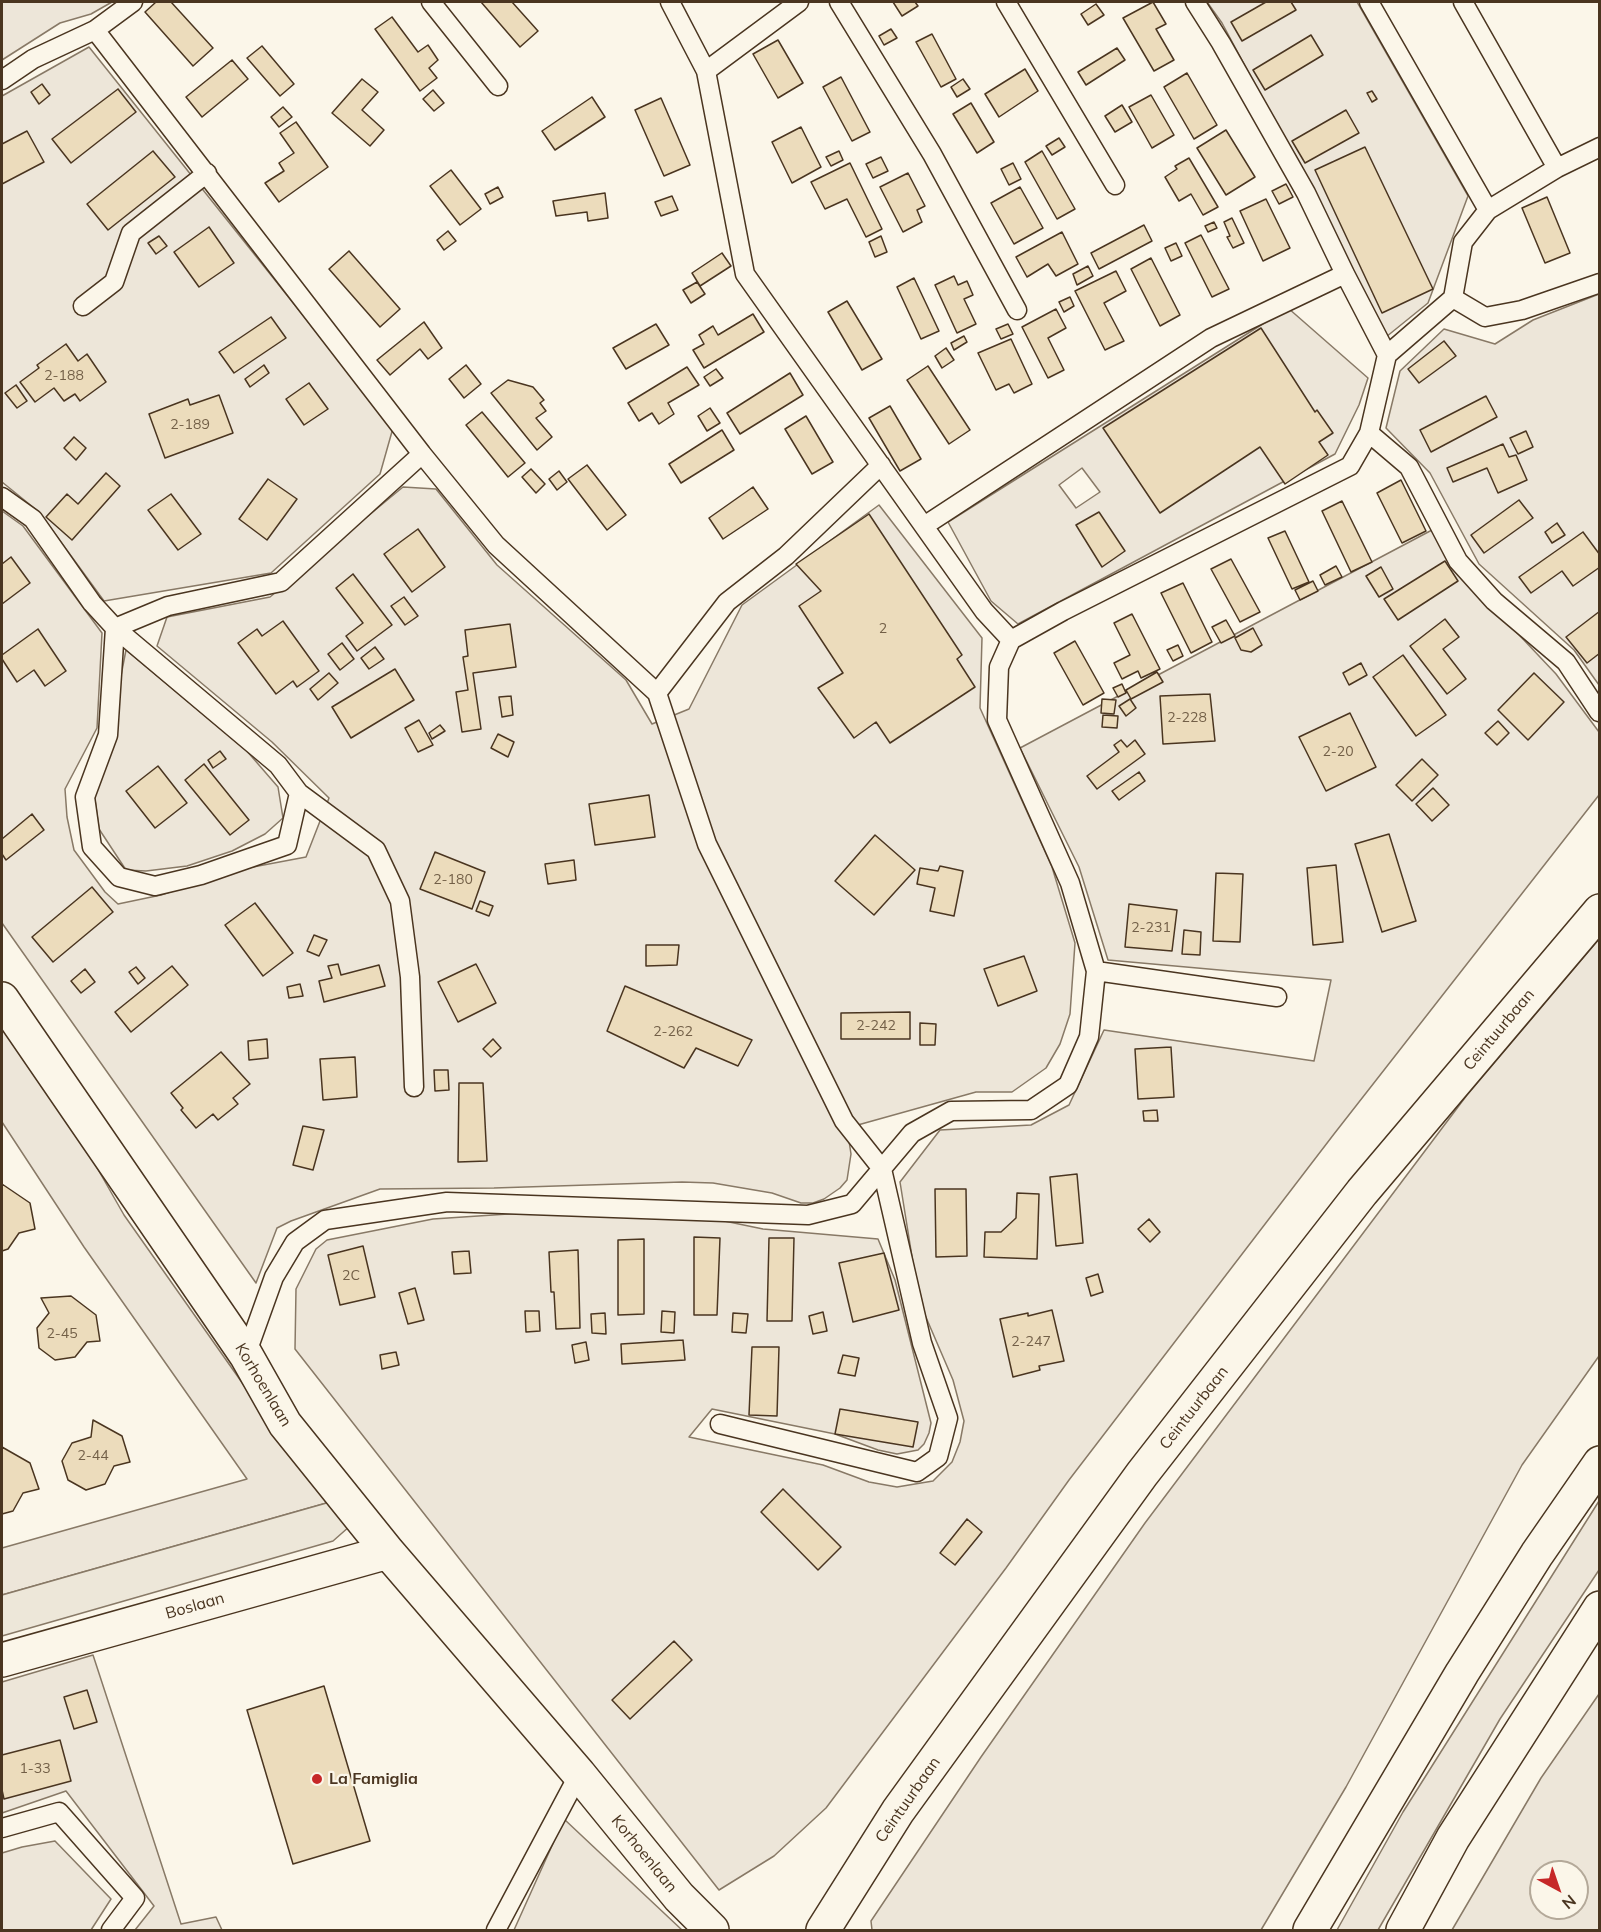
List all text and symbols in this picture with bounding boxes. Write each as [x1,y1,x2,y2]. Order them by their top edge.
house number: 2-188 [44,368,84,384]
house number: 2-189 [170,417,210,433]
house number: 2 [879,621,887,637]
house number: 2-228 [1167,710,1207,726]
house number: 2-20 [1322,744,1354,760]
house number: 2-180 [433,872,473,888]
house number: 2-231 [1131,920,1171,936]
street label: Ceintuurbaan [1459,985,1539,1075]
house number: 2-242 [856,1018,896,1034]
house number: 2-262 [653,1024,693,1040]
house number: 2C [342,1268,360,1284]
house number: 2-45 [46,1326,78,1342]
house number: 2-247 [1011,1334,1051,1350]
street label: Korhoenlaan [231,1340,295,1430]
street label: Ceintuurbaan [1156,1363,1232,1453]
house number: 2-44 [77,1448,109,1464]
street label: Boslaan [163,1588,227,1624]
street label: Ceintuurbaan [871,1753,945,1847]
house number: 1-33 [19,1761,51,1777]
place label: La Famiglia [329,1769,418,1789]
marker: La Famiglia [310,1772,324,1786]
street label: Korhoenlaan [607,1811,681,1897]
north arrow [1529,1860,1589,1920]
text: N [1558,1891,1580,1914]

